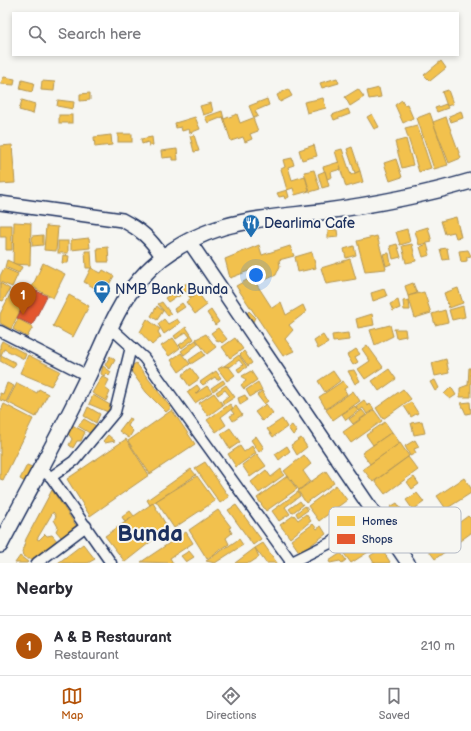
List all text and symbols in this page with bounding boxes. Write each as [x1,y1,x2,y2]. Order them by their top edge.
search box [12,12,459,56]
icon: search [26,23,48,45]
text: Search here [58,25,141,44]
restaurant icon: Dearlima Cafe [241,213,261,238]
place label: Dearlima Cafe [264,215,355,232]
your location [246,265,266,285]
bank icon: NMB Bank Bunda [92,279,112,304]
place label: NMB Bank Bunda [115,281,228,298]
pin: 1 [10,282,36,315]
legend [329,507,461,553]
text: Homes [362,515,398,528]
district label: Bunda [117,521,183,548]
text: Shops [362,533,393,546]
text: Nearby [16,579,73,599]
text: A & B Restaurant [54,628,172,647]
text: 1 [26,638,32,654]
text: 210 m [421,638,455,654]
text: Restaurant [54,647,119,663]
tab: Map [61,685,83,722]
tab: Directions [206,685,256,722]
tab: Saved [379,685,410,722]

